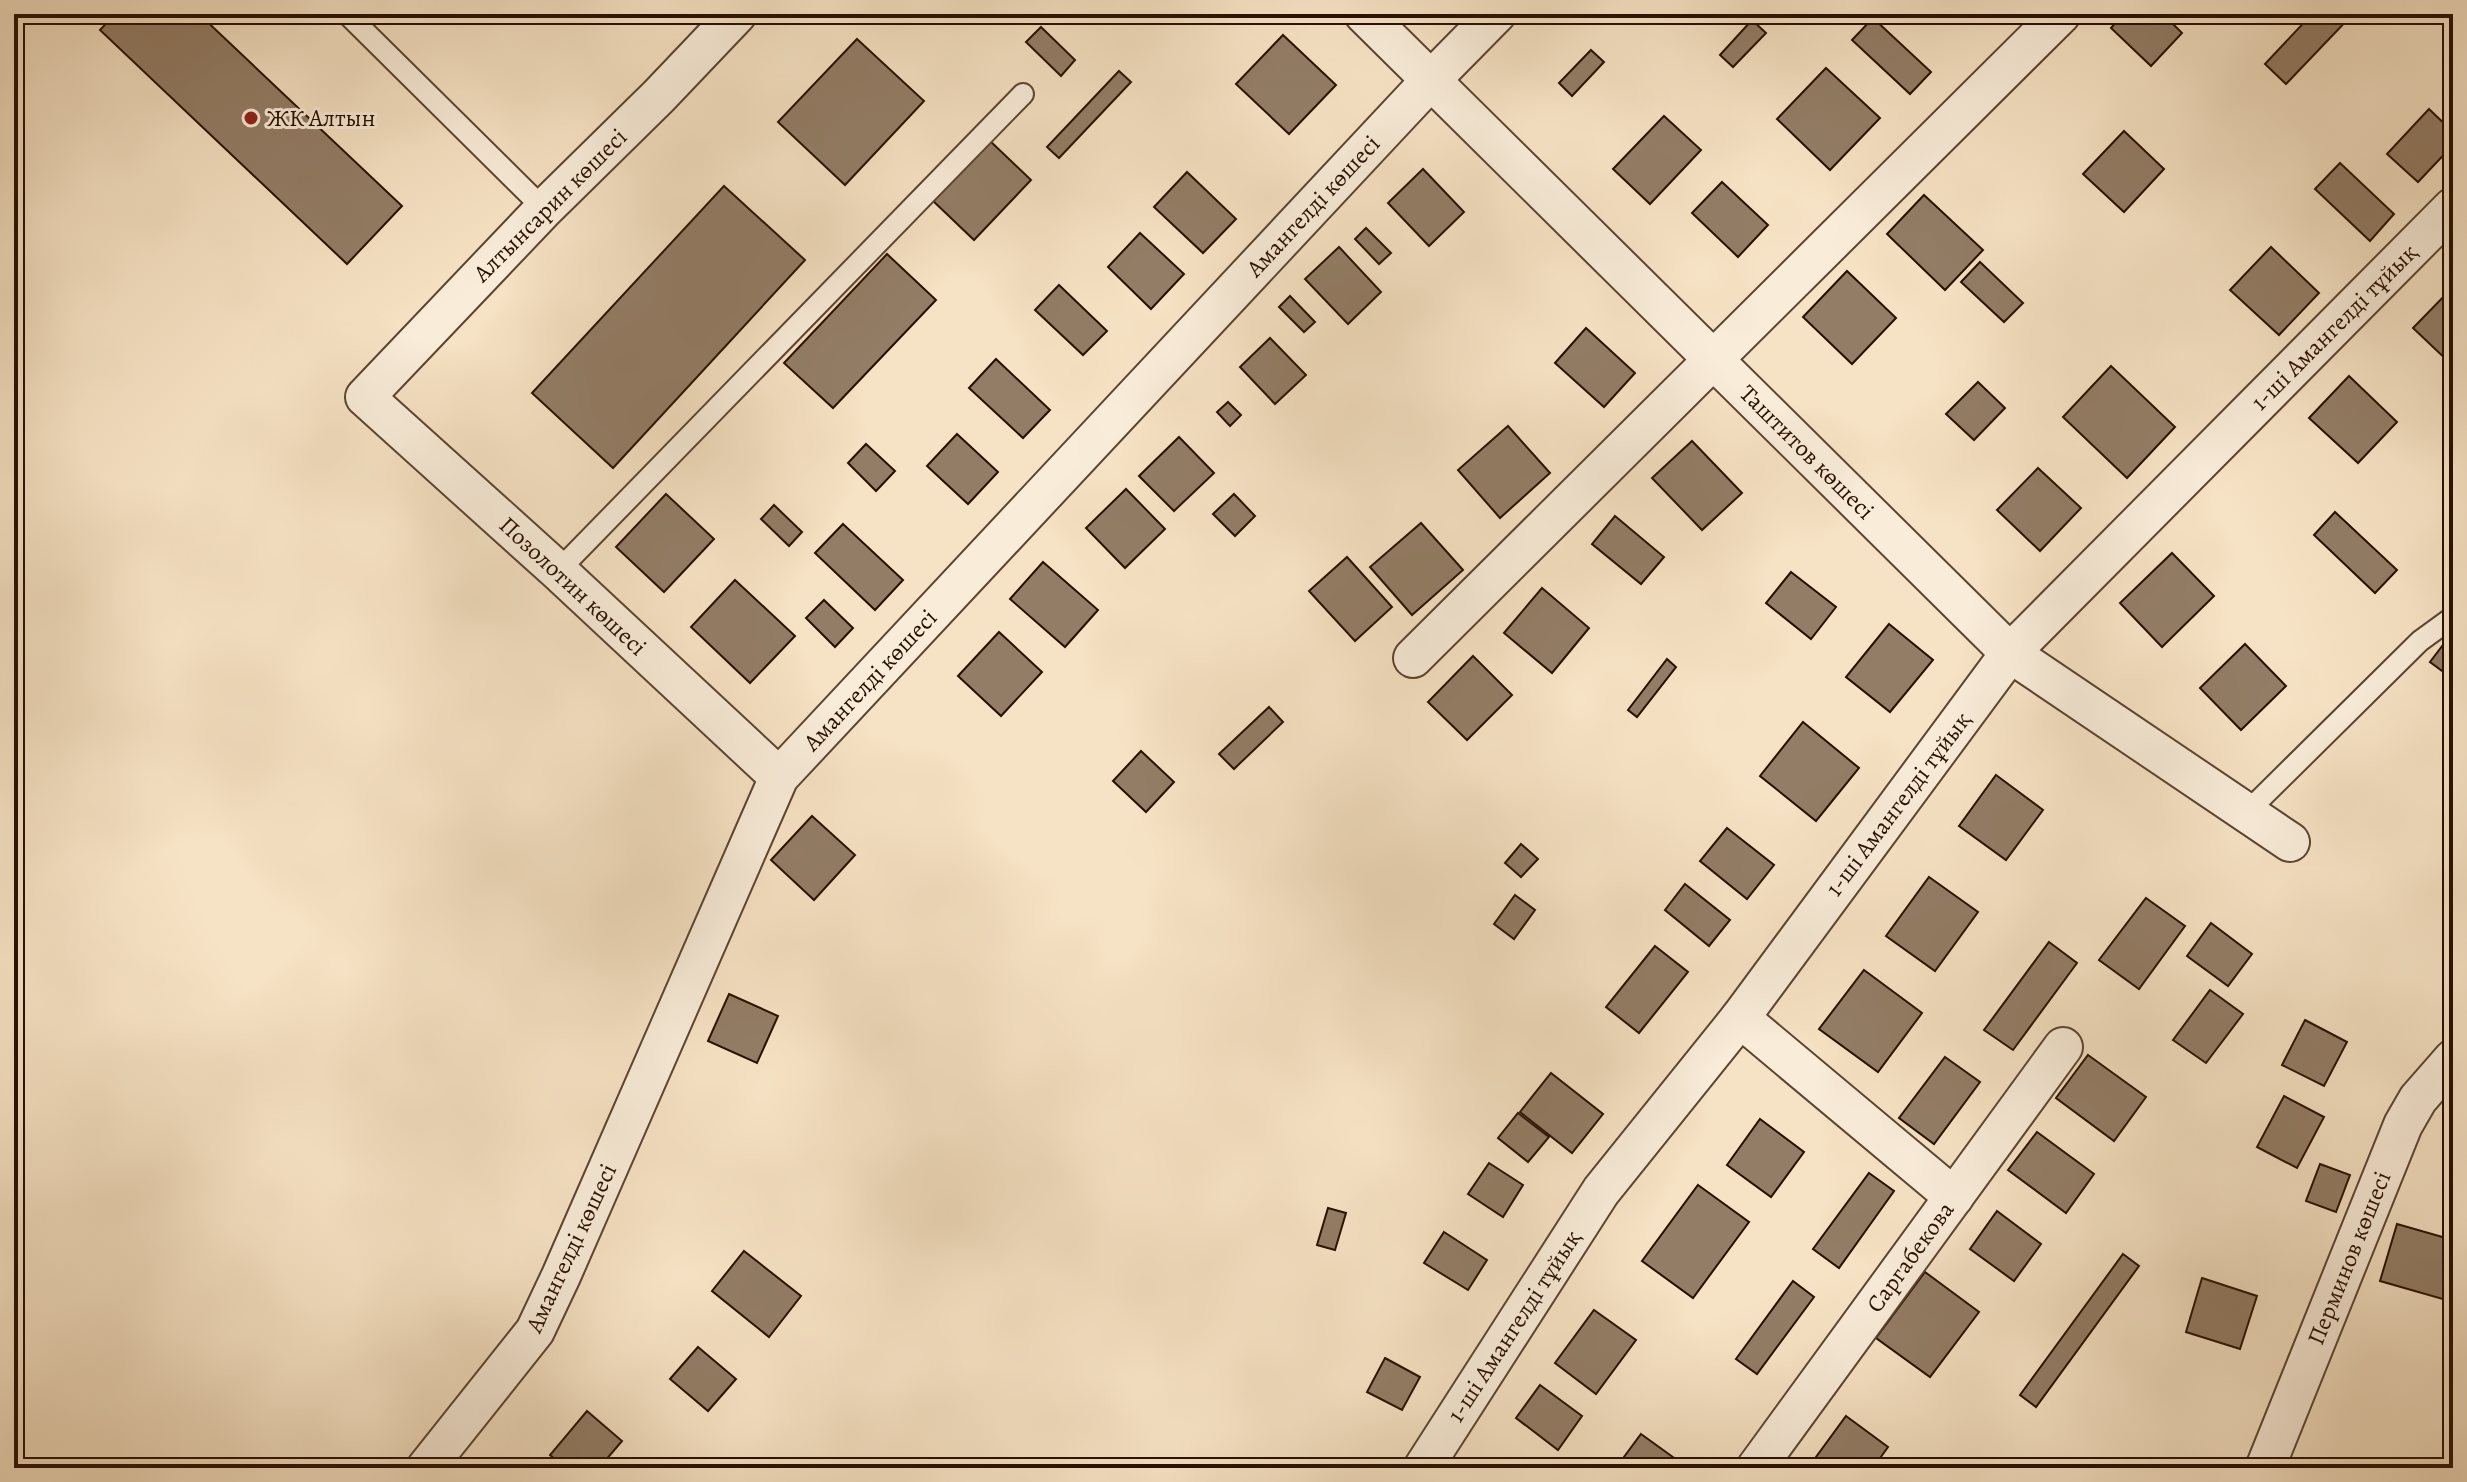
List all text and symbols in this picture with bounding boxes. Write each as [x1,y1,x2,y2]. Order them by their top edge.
place label: ЖК Алтын [267,102,376,134]
marker: ЖК Алтын [242,109,260,127]
street label: Алтынсарин көшесі [465,121,634,290]
street label: Амангелді көшесі [1238,128,1387,284]
street label: 1-ші Амангелді тұйық [2244,236,2425,417]
street label: Таштитов көшесі [1733,378,1881,526]
street label: Позолотин көшесі [492,509,654,663]
street label: Амангелді көшесі [795,602,944,758]
street label: 1-ші Амангелді тұйық [1818,705,1978,903]
street label: Амангелді көшесі [517,1158,624,1339]
street label: Перминов көшесі [2300,1166,2398,1350]
street label: Саргабекова [1859,1195,1961,1319]
street label: 1-ші Амангелді тұйық [1440,1223,1589,1428]

